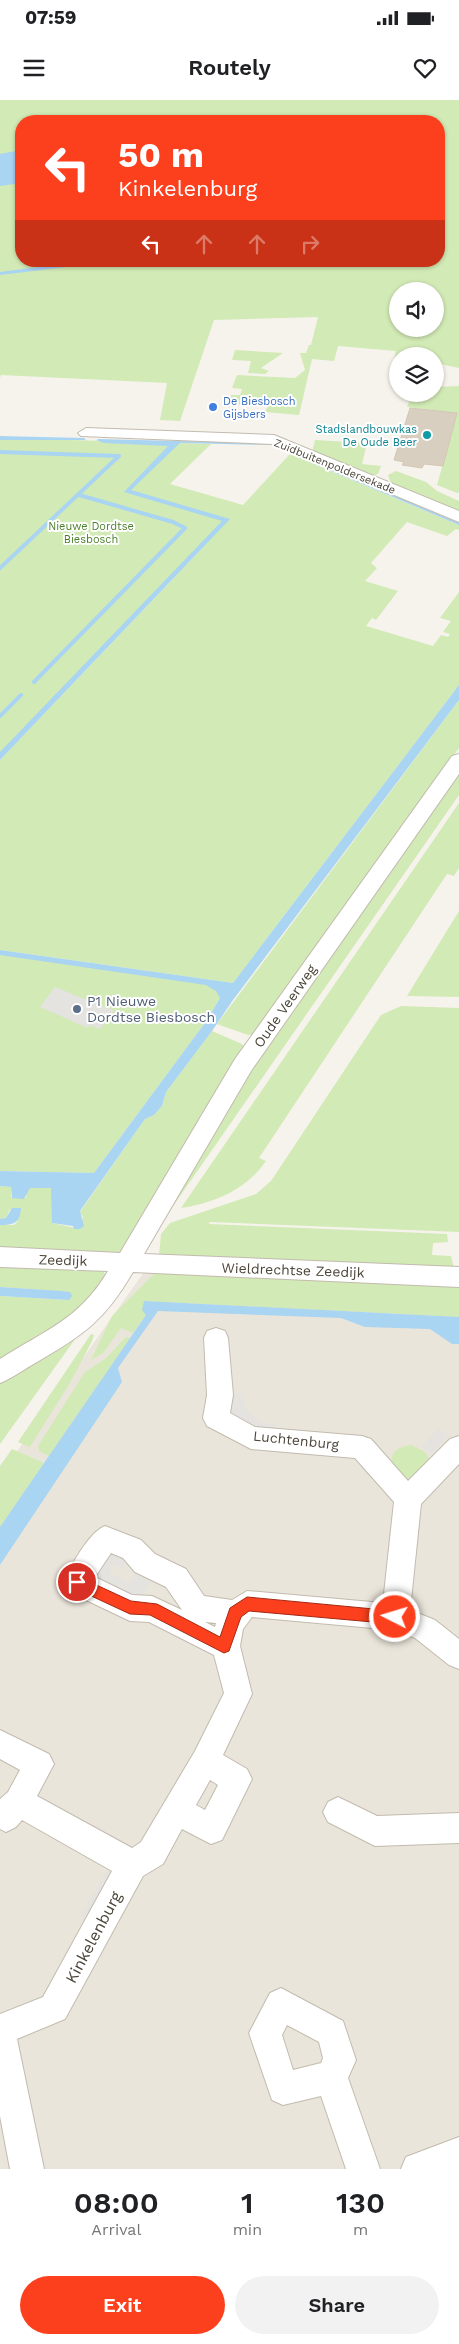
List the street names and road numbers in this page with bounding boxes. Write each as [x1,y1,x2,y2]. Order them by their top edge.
street label: Zuidbuitenpoldersekade [272,436,397,497]
street label: Oude Veerweg [250,961,320,1051]
street label: Zeedijk [38,1251,88,1269]
street label: Wieldrechtse Zeedijk [221,1260,365,1280]
street label: Luchtenburg [252,1428,340,1453]
street label: Kinkelenburg [61,1888,126,1986]

